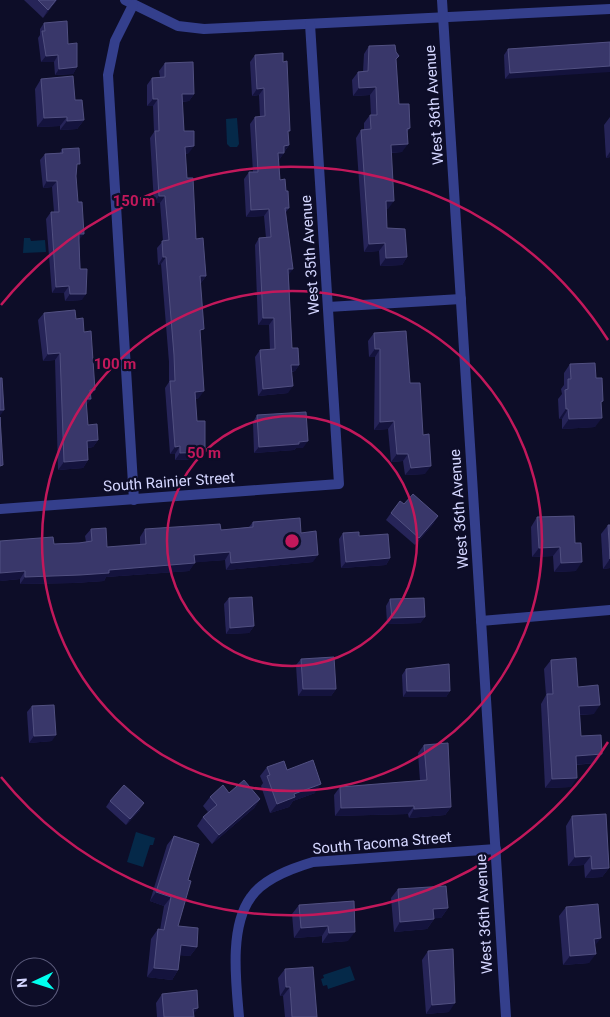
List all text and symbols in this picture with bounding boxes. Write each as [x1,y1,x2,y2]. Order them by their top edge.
street label: West 36th Avenue [421,44,447,166]
text: 150 m [113,192,155,210]
street label: West 35th Avenue [297,194,323,316]
text: 100 m [94,355,136,373]
text: 50 m [187,444,221,462]
street label: West 36th Avenue [446,448,472,570]
street label: South Rainier Street [103,468,236,496]
centre of rings [283,532,301,550]
street label: South Tacoma Street [312,828,452,858]
street label: West 36th Avenue [472,853,496,974]
north arrow [10,957,60,1007]
text: N [14,977,30,988]

